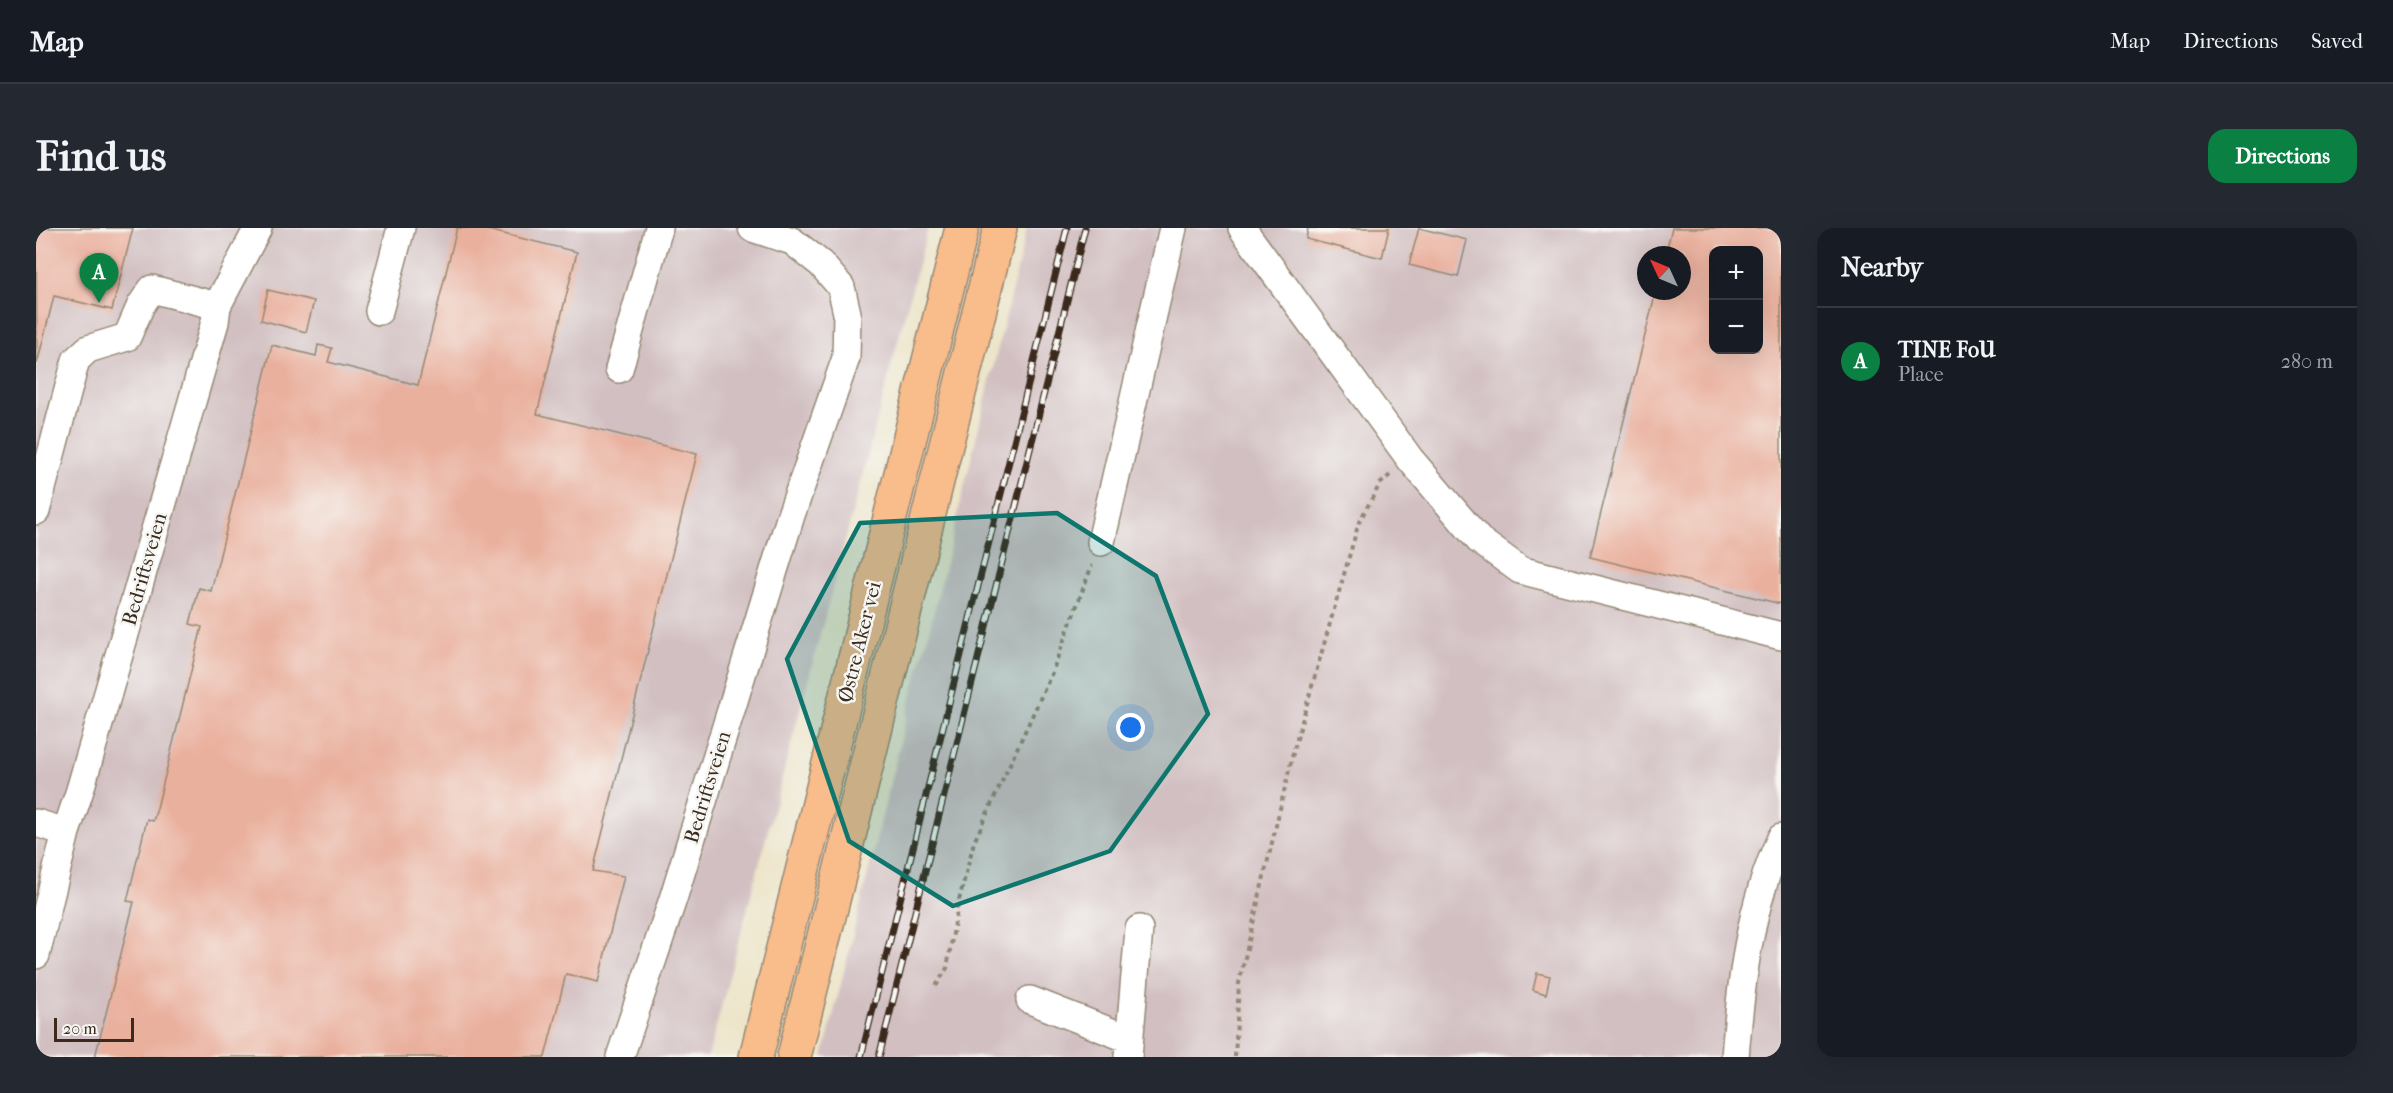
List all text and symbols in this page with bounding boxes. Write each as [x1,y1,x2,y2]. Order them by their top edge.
text: Map [30,25,84,58]
text: Map [2110,29,2150,53]
text: Directions [2183,29,2278,53]
text: Saved [2311,29,2363,53]
button: Directions [2208,129,2357,183]
text: Find us [36,132,166,181]
north arrow [1637,246,1691,300]
map controls [1709,246,1763,354]
button: + [1709,246,1763,300]
text: Nearby [1841,252,1923,283]
pin: A [80,254,118,303]
button: − [1709,300,1763,354]
text: TINE FoU [1898,337,1996,363]
text: A [1854,350,1867,373]
text: 280 m [2281,350,2333,373]
text: Place [1898,363,1944,386]
street label: Bedriftsveien [117,510,172,628]
street label: Østre Aker vei [833,579,886,705]
your location [1116,713,1145,742]
street label: Bedriftsveien [680,728,736,846]
scale bar [54,1015,134,1042]
text: 20 m [63,1019,97,1038]

